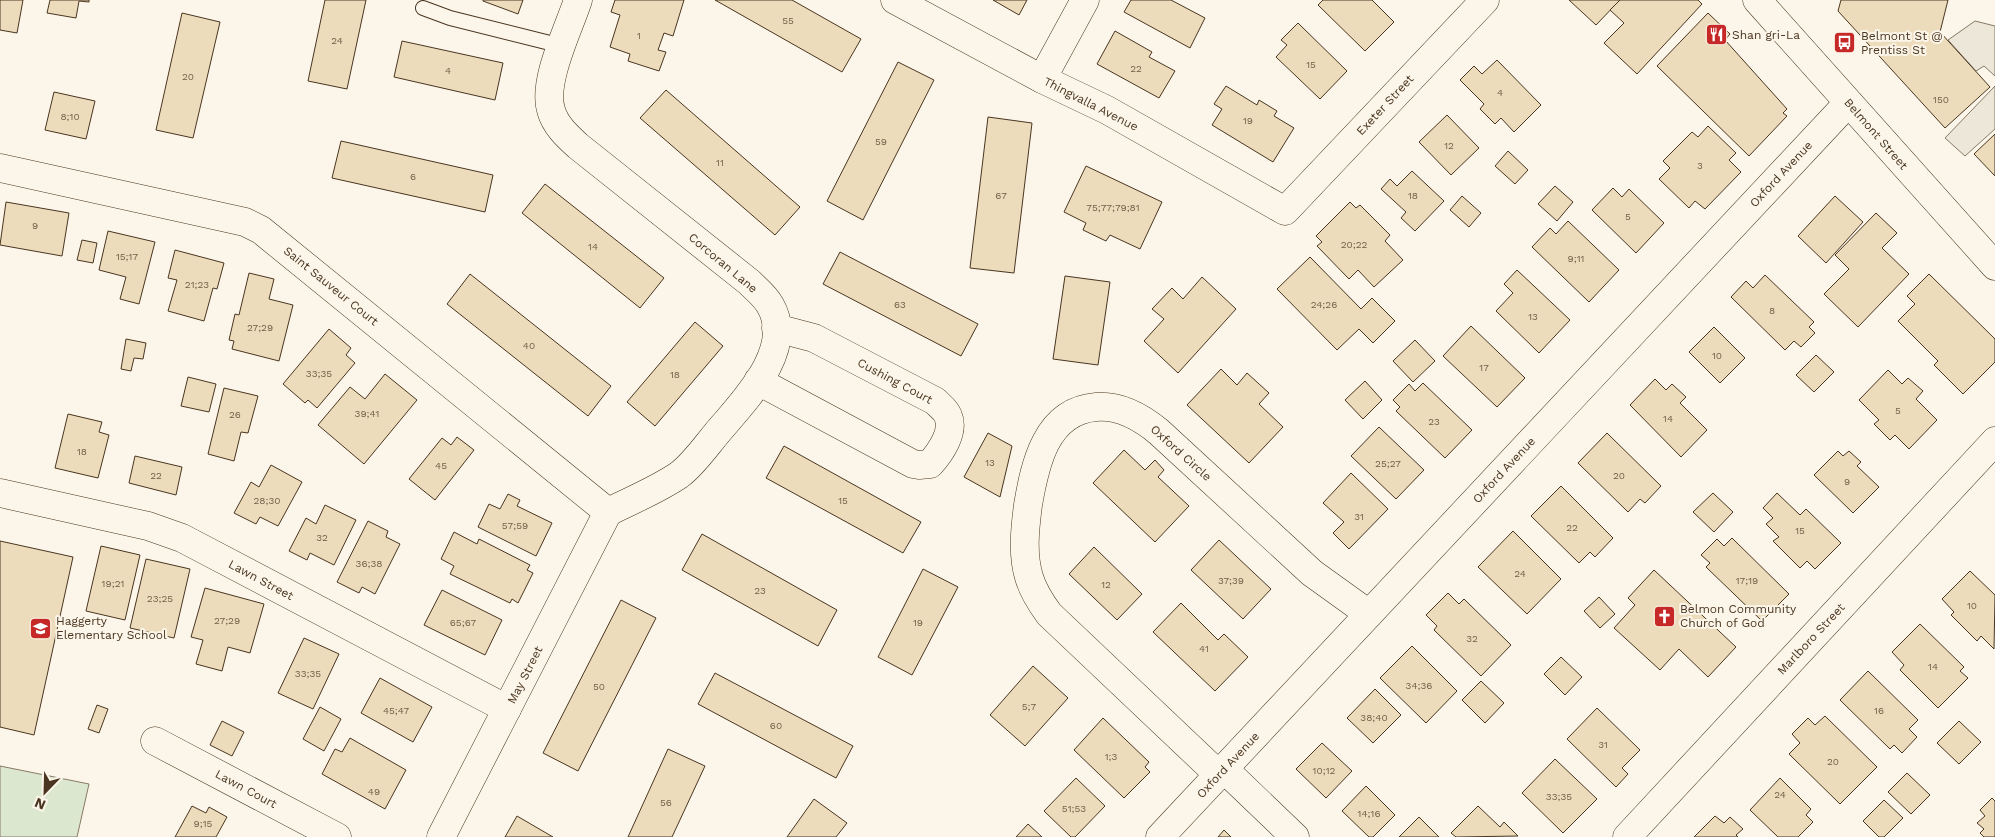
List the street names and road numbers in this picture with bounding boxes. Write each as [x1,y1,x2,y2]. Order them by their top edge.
street label: Exeter Street [1354,72,1416,138]
street label: Thingvalla Avenue [1041,74,1141,134]
street label: Belmont Street [1841,96,1911,172]
street label: Oxford Avenue [1747,138,1815,210]
street label: Corcoran Lane [686,230,760,296]
street label: Saint Sauveur Court [281,244,381,328]
street label: Cushing Court [855,355,935,407]
street label: Oxford Circle [1148,422,1214,484]
street label: Oxford Avenue [1470,434,1538,506]
street label: Lawn Street [226,557,296,603]
street label: Marlboro Street [1774,600,1848,678]
street label: May Street [505,644,545,706]
street label: Oxford Avenue [1194,729,1262,801]
street label: Lawn Court [213,767,279,811]

